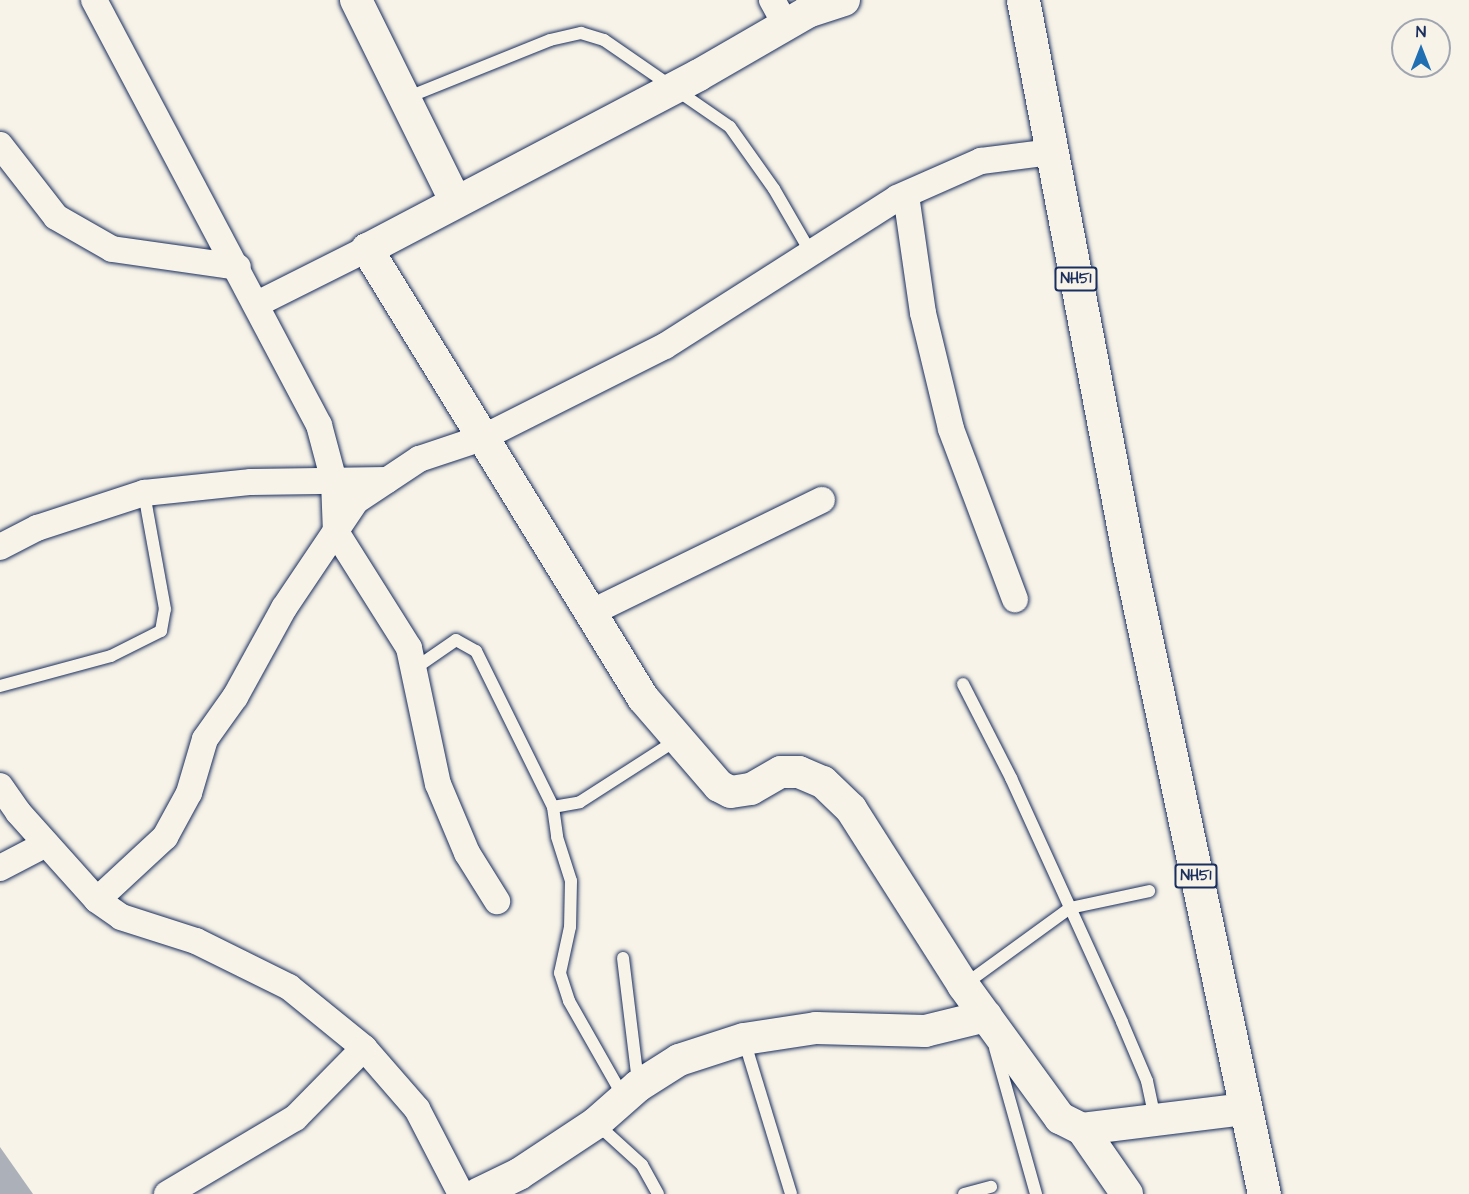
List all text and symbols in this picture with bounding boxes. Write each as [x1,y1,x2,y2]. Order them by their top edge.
north arrow [1391,18,1451,78]
text: N [1416,21,1426,43]
road number: NH51 [1054,267,1098,291]
road number: NH51 [1174,864,1218,888]

